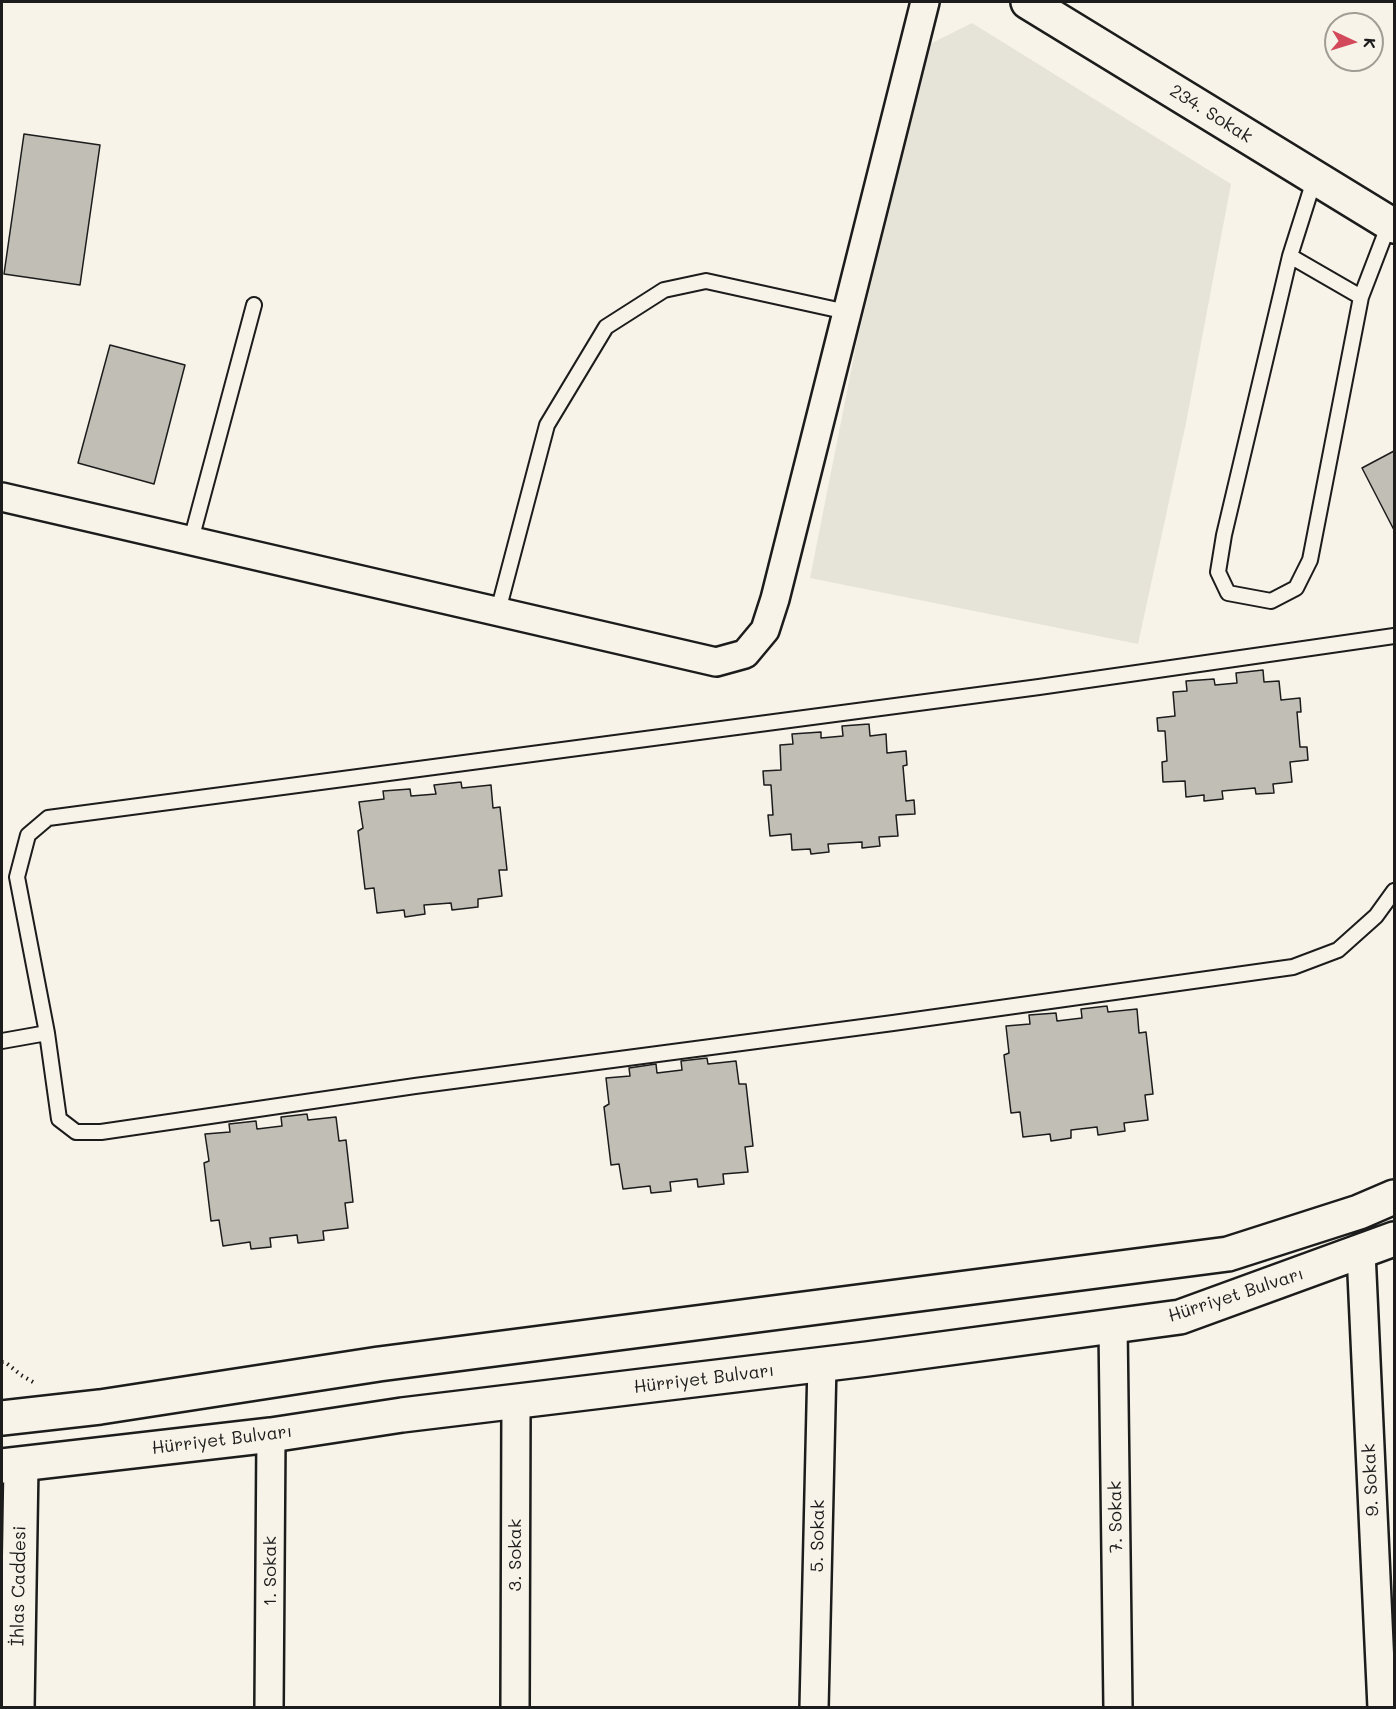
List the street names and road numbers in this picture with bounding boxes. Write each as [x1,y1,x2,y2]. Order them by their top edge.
street label: 234. Sokak [1166,80,1256,148]
street label: Hürriyet Bulvarı [1165,1263,1307,1327]
street label: Hürriyet Bulvarı [632,1360,776,1398]
street label: Hürriyet Bulvarı [150,1421,294,1459]
street label: 9. Sokak [1358,1443,1384,1517]
street label: 7. Sokak [1105,1481,1127,1553]
street label: 5. Sokak [807,1499,829,1573]
street label: 3. Sokak [504,1519,526,1591]
street label: İhlas Caddesi [7,1526,31,1646]
street label: 1. Sokak [259,1536,281,1606]

